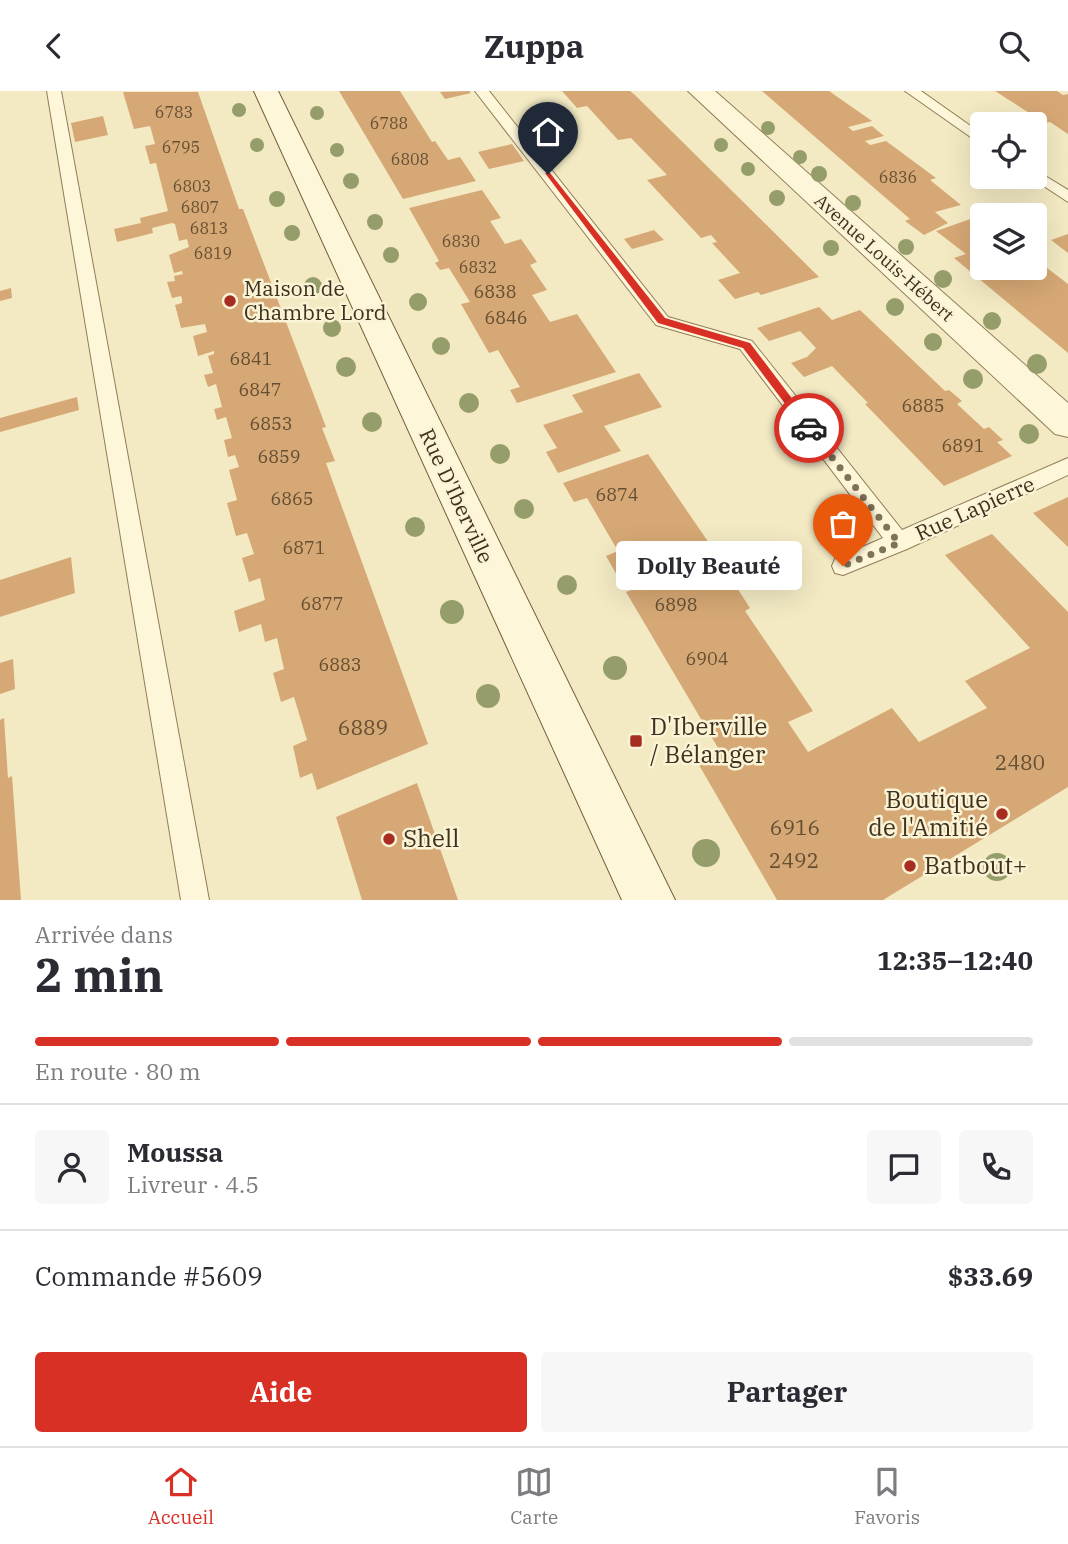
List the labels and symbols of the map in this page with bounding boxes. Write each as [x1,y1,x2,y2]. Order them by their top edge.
house number: 6783 [155,102,193,122]
pin [518,102,578,174]
house number: 6788 [370,113,408,133]
house number: 6795 [162,137,200,157]
house number: 6808 [391,149,429,169]
house number: 6836 [879,167,917,187]
house number: 6803 [173,176,211,196]
street label: Avenue Louis-Hébert [810,189,959,326]
house number: 6807 [181,197,219,217]
house number: 6813 [190,218,228,238]
house number: 6830 [442,231,480,251]
house number: 6819 [194,243,232,263]
house number: 6832 [459,257,497,277]
place label: Maison de Chambre Lord [244,274,387,326]
house number: 6838 [473,280,517,303]
marker: Maison de Chambre Lord [222,293,238,309]
house number: 6846 [484,306,528,329]
house number: 6841 [229,347,273,370]
house number: 6847 [238,378,282,401]
courier [774,393,844,463]
house number: 6885 [901,394,945,417]
house number: 6853 [249,412,293,435]
street label: Rue D'Iberville [413,424,500,568]
house number: 6891 [941,434,985,457]
house number: 6859 [257,445,301,468]
street label: Rue Lapierre [911,469,1039,547]
house number: 6874 [595,483,639,506]
house number: 6865 [270,487,314,510]
pin [813,494,873,566]
house number: 6871 [282,536,326,559]
callout: Dolly Beauté [616,541,801,591]
house number: 6877 [300,592,344,615]
house number: 6898 [654,593,698,616]
house number: 6904 [685,647,729,670]
house number: 6883 [318,653,362,676]
place label: D'Iberville / Bélanger [650,710,767,770]
house number: 6889 [338,713,388,741]
marker: D'Iberville / Bélanger [628,733,644,749]
house number: 2480 [995,748,1045,776]
place label: Boutique de l'Amitié [868,783,988,843]
marker: Boutique de l'Amitié [994,806,1010,822]
house number: 6916 [770,813,820,841]
place label: Shell [403,822,459,854]
marker: Shell [381,831,397,847]
house number: 2492 [769,846,819,874]
place label: Batbout+ [924,849,1027,881]
marker: Batbout+ [902,858,918,874]

